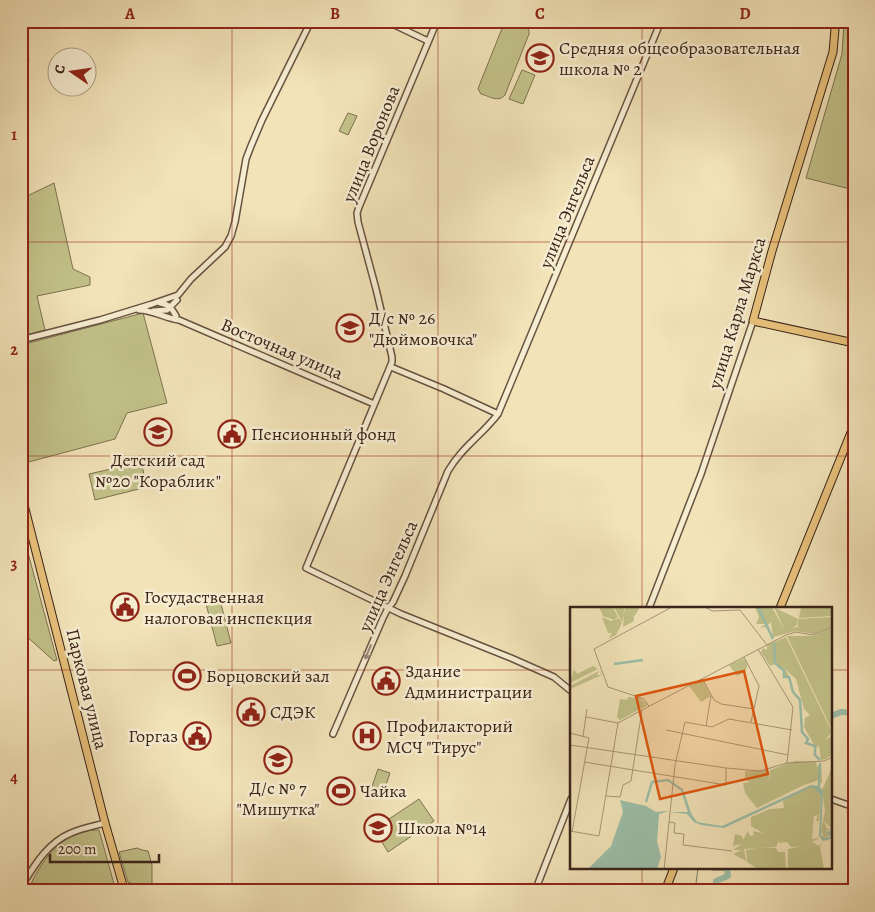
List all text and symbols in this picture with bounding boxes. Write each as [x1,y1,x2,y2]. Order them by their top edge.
text: A [124,3,136,25]
text: B [330,3,340,25]
text: C [535,3,545,25]
text: D [739,3,751,25]
place label: Средняя общеобразовательная школа № 2 [559,36,800,81]
school or university icon: Средняя общеобразовательная школа № 2 [525,43,555,73]
north arrow [48,48,98,98]
text: С [50,62,70,76]
street label: улица Воронова [336,81,406,207]
text: 1 [11,124,17,146]
street label: улица Энгельса [533,151,601,273]
street label: улица Карла Маркса [702,234,772,393]
place label: Д/с № 26 "Дюймовочка" [369,306,477,351]
street label: Восточная улица [217,313,347,386]
school or university icon: Д/с № 26 "Дюймовочка" [335,313,365,343]
text: 2 [10,339,18,361]
school or university icon: Детский сад №20 "Кораблик" [143,417,173,447]
public building icon: Пенсионный фонд [217,419,247,449]
place label: Пенсионный фонд [251,422,396,446]
place label: Детский сад №20 "Кораблик" [95,448,221,493]
street label: улица Энгельса [352,516,424,636]
text: 3 [11,553,18,575]
place label: Госудаственная налоговая инспекция [144,585,312,630]
public building icon: Госудаственная налоговая инспекция [110,592,140,622]
inset map [570,607,832,870]
street label: Парковая улица [60,626,114,752]
one-way arrow [363,644,372,659]
place label: Здание Администрации [404,659,533,704]
sports icon: Борцовский зал [172,661,202,691]
place label: Борцовский зал [206,664,330,688]
public building icon: Здание Администрации [371,666,401,696]
public building icon: СДЭК [236,697,266,727]
place label: СДЭК [270,700,316,724]
place label: Профилакторий МСЧ "Тирус" [386,714,513,759]
public building icon: Горгаз [182,721,212,751]
hospital icon: Профилакторий МСЧ "Тирус" [352,721,382,751]
place label: Горгаз [128,724,178,748]
school or university icon: Д/с № 7 "Мишутка" [263,745,293,775]
text: 4 [10,767,18,789]
place label: Д/с № 7 "Мишутка" [236,776,320,821]
sports icon: Чайка [326,776,356,806]
place label: Чайка [360,779,407,803]
school or university icon: Школа №14 [363,813,393,843]
place label: Школа №14 [397,816,486,840]
scale bar [50,832,159,864]
text: 200 m [58,839,97,859]

